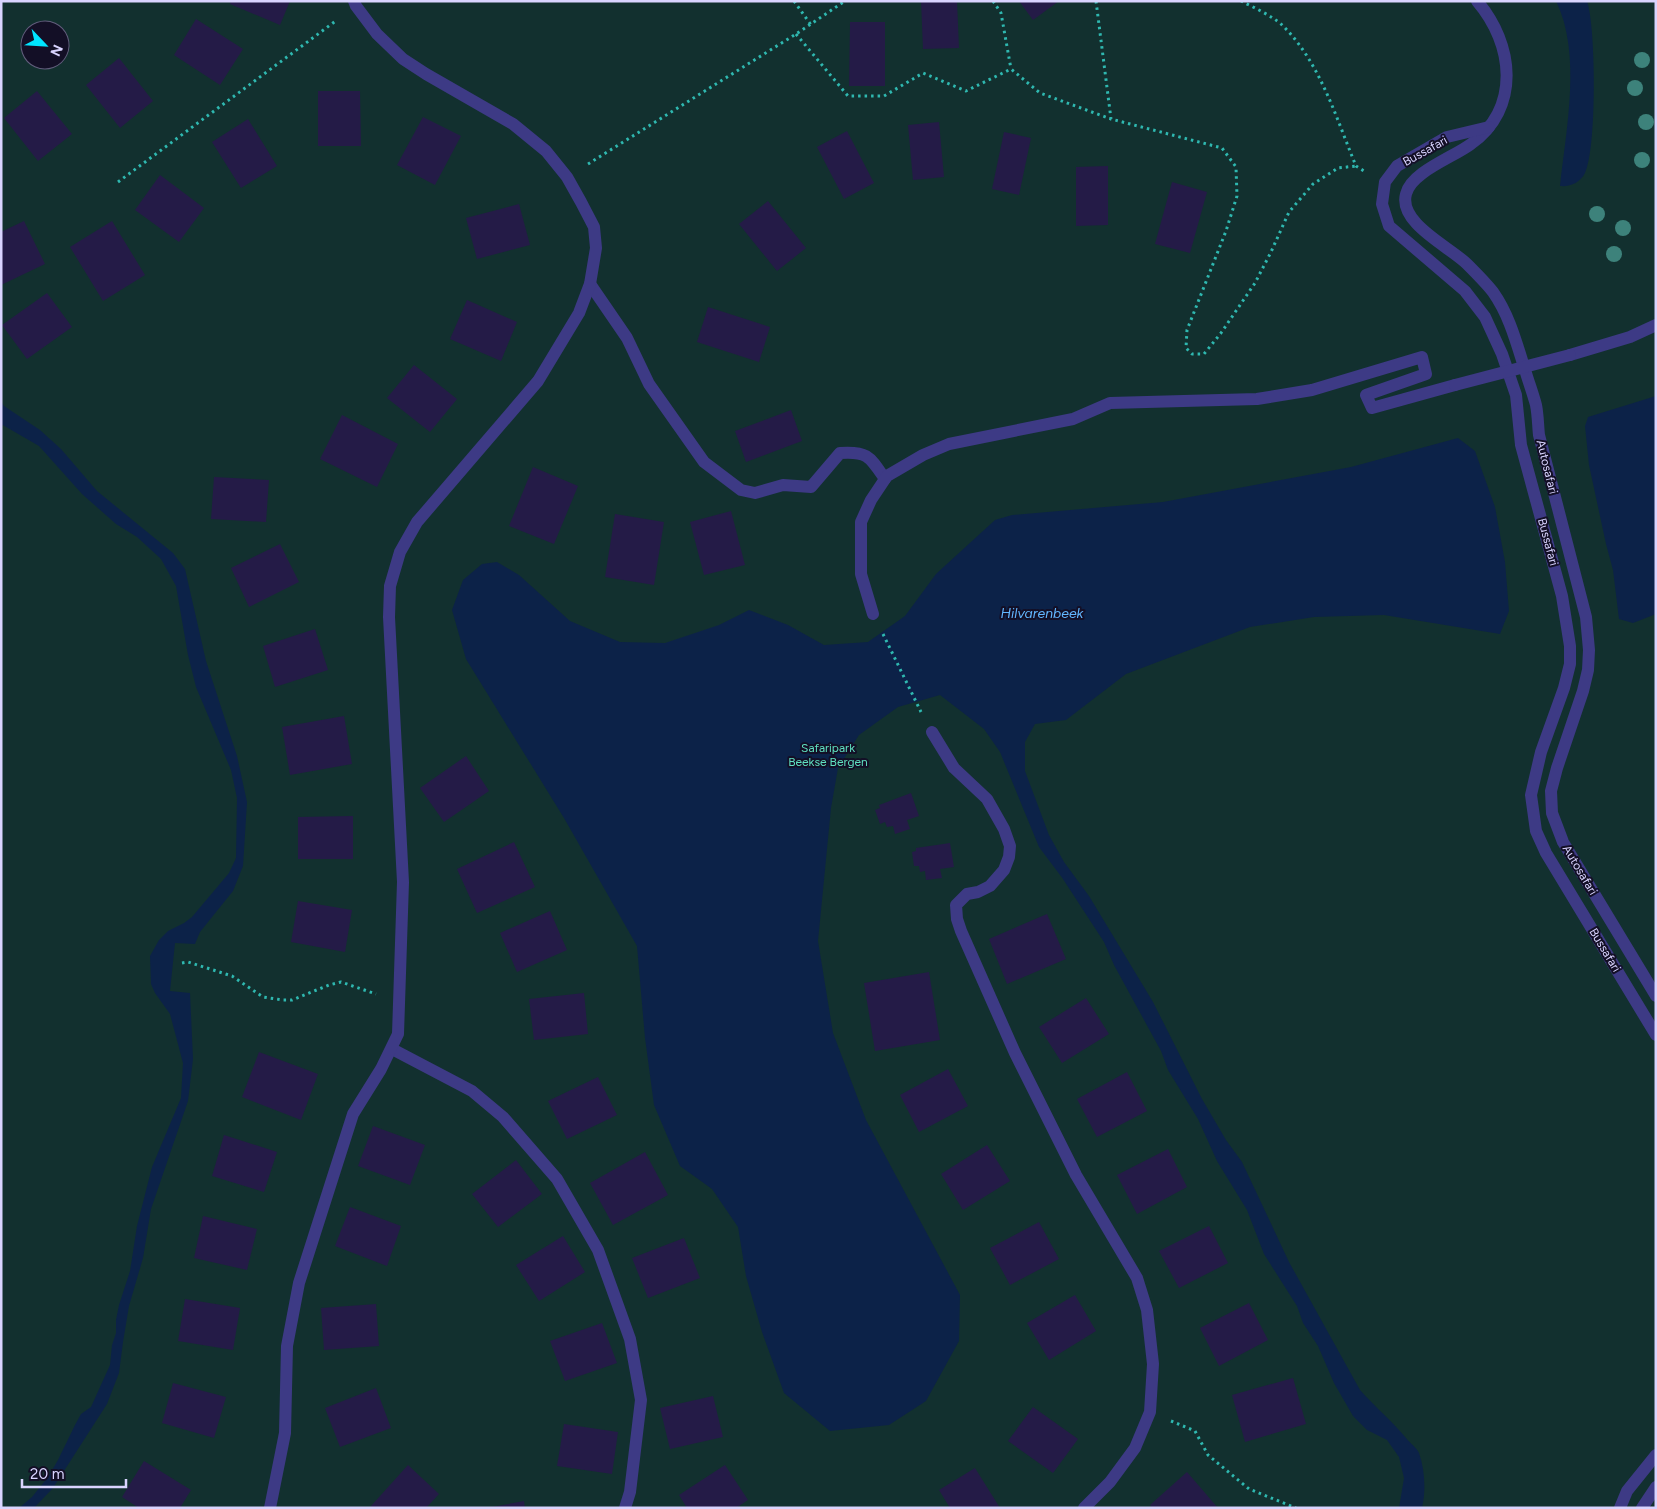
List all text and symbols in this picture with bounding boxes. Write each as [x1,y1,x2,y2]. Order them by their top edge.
north arrow [20,20,70,70]
text: N [46,42,66,59]
street label: Bussafari [1400,133,1450,169]
street label: Autosafari [1534,438,1560,496]
street label: Bussafari [1535,517,1561,567]
water label: Hilvarenbeek [1001,605,1085,622]
park label: Safaripark Beekse Bergen [788,741,868,769]
street label: Autosafari [1560,843,1600,897]
street label: Bussafari [1586,926,1624,974]
scale bar [22,1456,126,1488]
text: 20 m [30,1465,64,1483]

